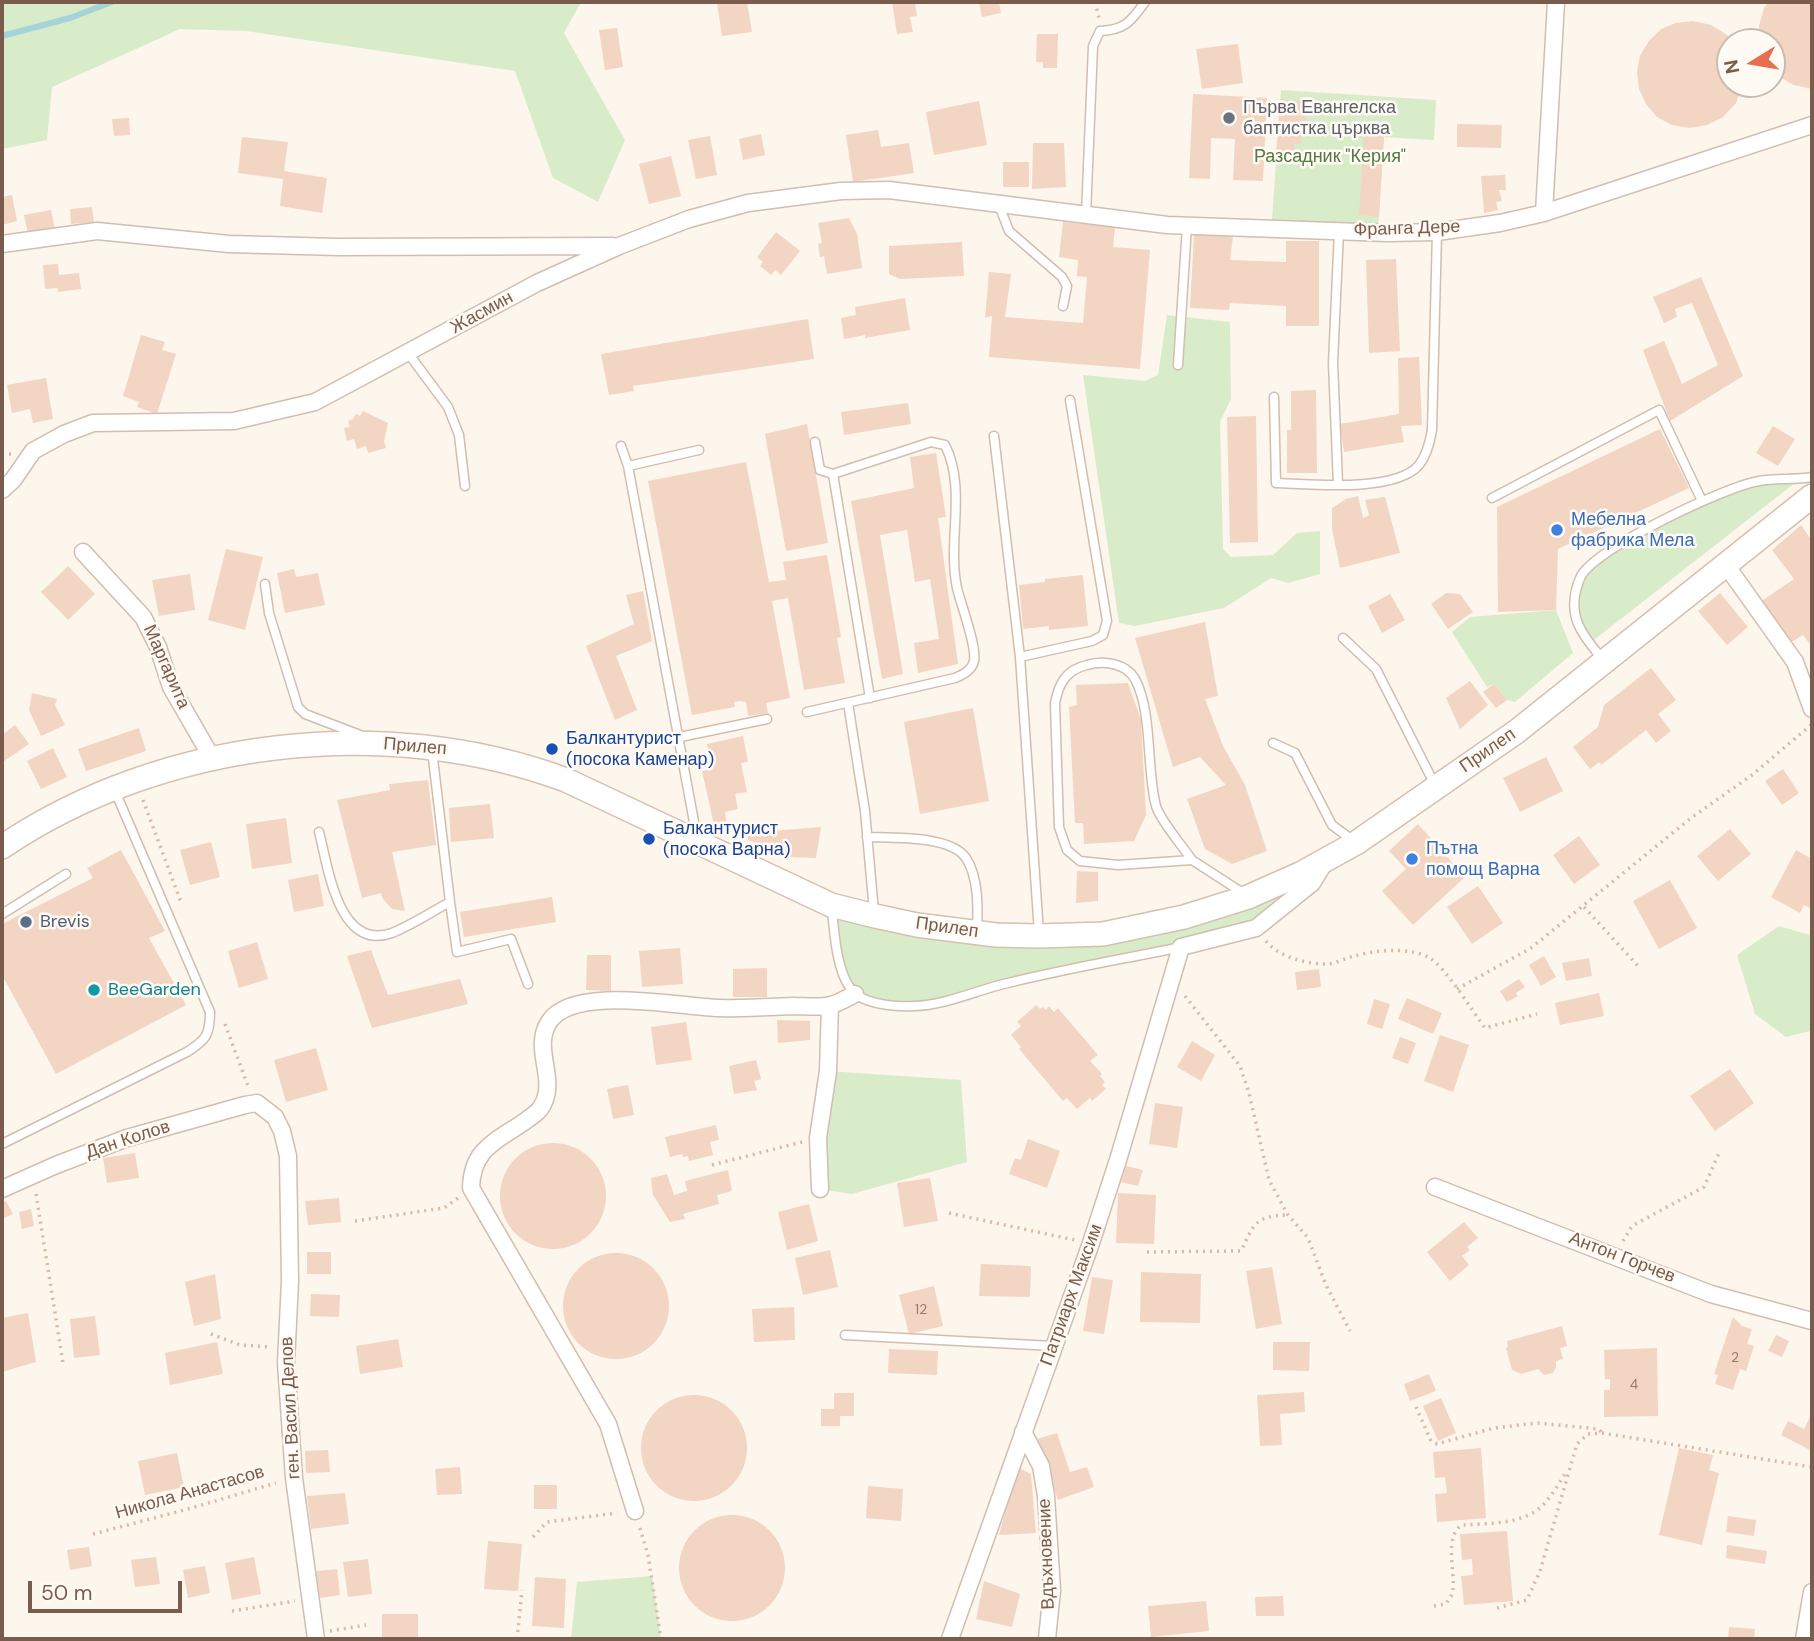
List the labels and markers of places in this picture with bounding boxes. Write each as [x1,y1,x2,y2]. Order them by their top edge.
place label: Първа Евангелска баптистка църква [1243,97,1396,140]
marker: Първа Евангелска баптистка църква [1221,110,1237,126]
place label: Мебелна фабрика Мела [1571,509,1694,552]
marker: Мебелна фабрика Мела [1549,522,1565,538]
place label: Балкантурист (посока Каменар) [566,728,714,770]
marker: Балкантурист (посока Каменар) [544,741,560,757]
place label: Балкантурист (посока Варна) [663,818,790,860]
marker: Балкантурист (посока Варна) [641,831,657,847]
place label: Пътна помощ Варна [1426,838,1540,880]
marker: Пътна помощ Варна [1404,851,1420,867]
place label: Brevis [40,911,90,933]
marker: Brevis [18,914,34,930]
place label: BeeGarden [108,979,201,1001]
marker: BeeGarden [86,982,102,998]

